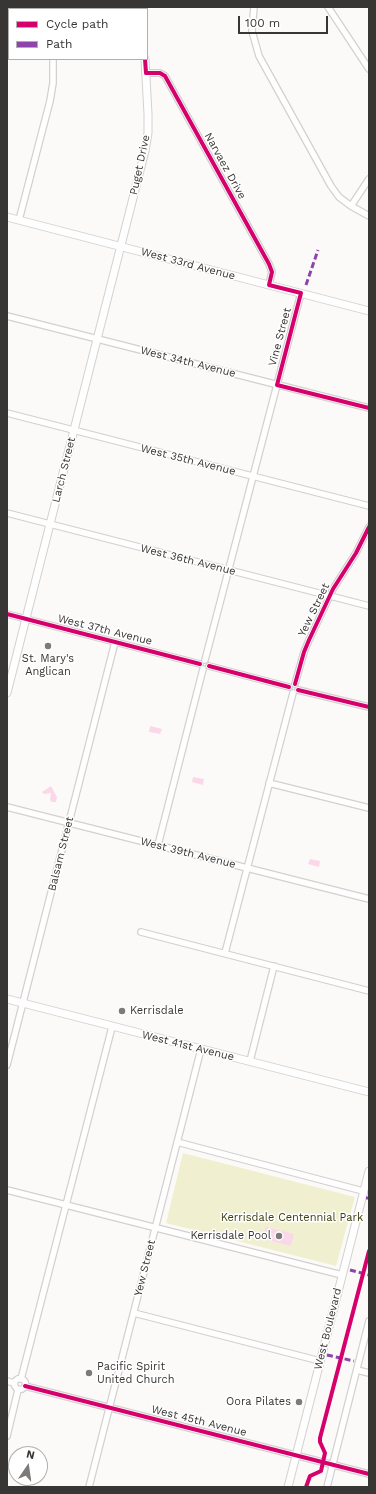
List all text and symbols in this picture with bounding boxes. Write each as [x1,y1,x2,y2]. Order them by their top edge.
legend [8,8,148,60]
scale bar [240,8,330,34]
text: 100 m [245,16,280,30]
text: Cycle path [46,17,108,31]
text: Path [46,37,72,51]
street label: Narvaez Drive [201,131,249,201]
street label: Puget Drive [127,134,153,196]
street label: West 33rd Avenue [139,245,237,283]
street label: Vine Street [266,306,294,368]
street label: West 34th Avenue [139,344,237,380]
street label: Larch Street [49,436,79,504]
street label: West 35th Avenue [139,442,237,478]
street label: West 36th Avenue [139,542,237,578]
street label: Yew Street [295,581,333,639]
street label: West 37th Avenue [56,612,154,648]
marker: St. Mary's Anglican [43,641,53,651]
place label: St. Mary's Anglican [22,652,74,678]
street label: Balsam Street [45,815,77,893]
street label: West 39th Avenue [139,835,237,871]
place label: Kerrisdale [130,1004,184,1018]
marker: Kerrisdale [117,1006,127,1016]
street label: West 41st Avenue [141,1028,235,1064]
park label: Kerrisdale Centennial Park [221,1211,363,1225]
place label: Kerrisdale Pool [190,1229,271,1243]
marker: Kerrisdale Pool [274,1231,284,1241]
street label: Yew Street [132,1238,158,1298]
street label: West Boulevard [311,1287,345,1371]
place label: Pacific Spirit United Church [97,1360,174,1386]
marker: Pacific Spirit United Church [84,1368,94,1378]
place label: Oora Pilates [226,1395,291,1409]
marker: Oora Pilates [294,1397,304,1407]
street label: West 45th Avenue [150,1403,248,1439]
north arrow [8,1446,48,1486]
text: N [25,1448,36,1462]

